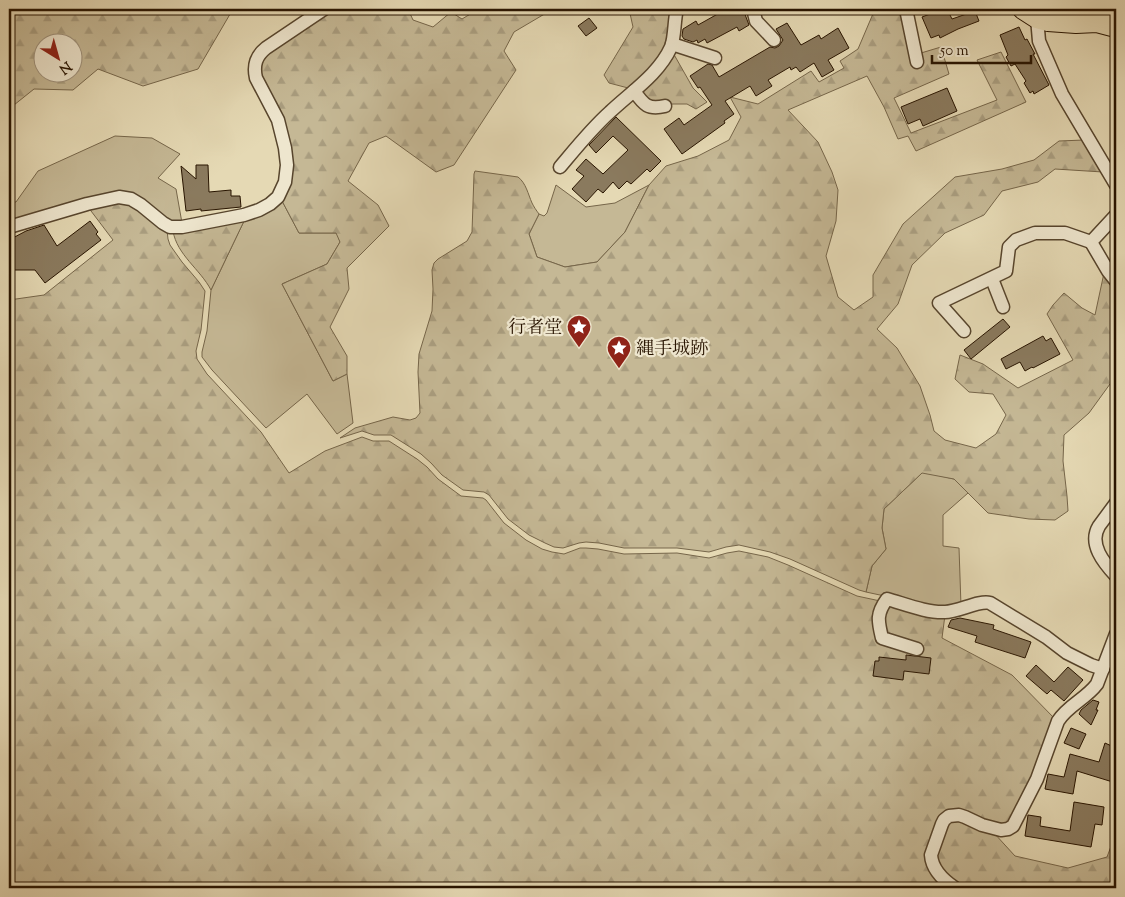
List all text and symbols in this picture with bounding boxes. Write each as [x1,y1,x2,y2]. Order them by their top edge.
north arrow [32,32,82,82]
scale bar [932,32,1031,64]
text: 50 m [939,41,969,62]
text: N [54,55,75,78]
place icon: 行者堂 [566,314,592,348]
place label: 行者堂 [508,316,562,342]
place icon: 縄手城跡 [606,335,632,369]
place label: 縄手城跡 [636,337,708,363]

